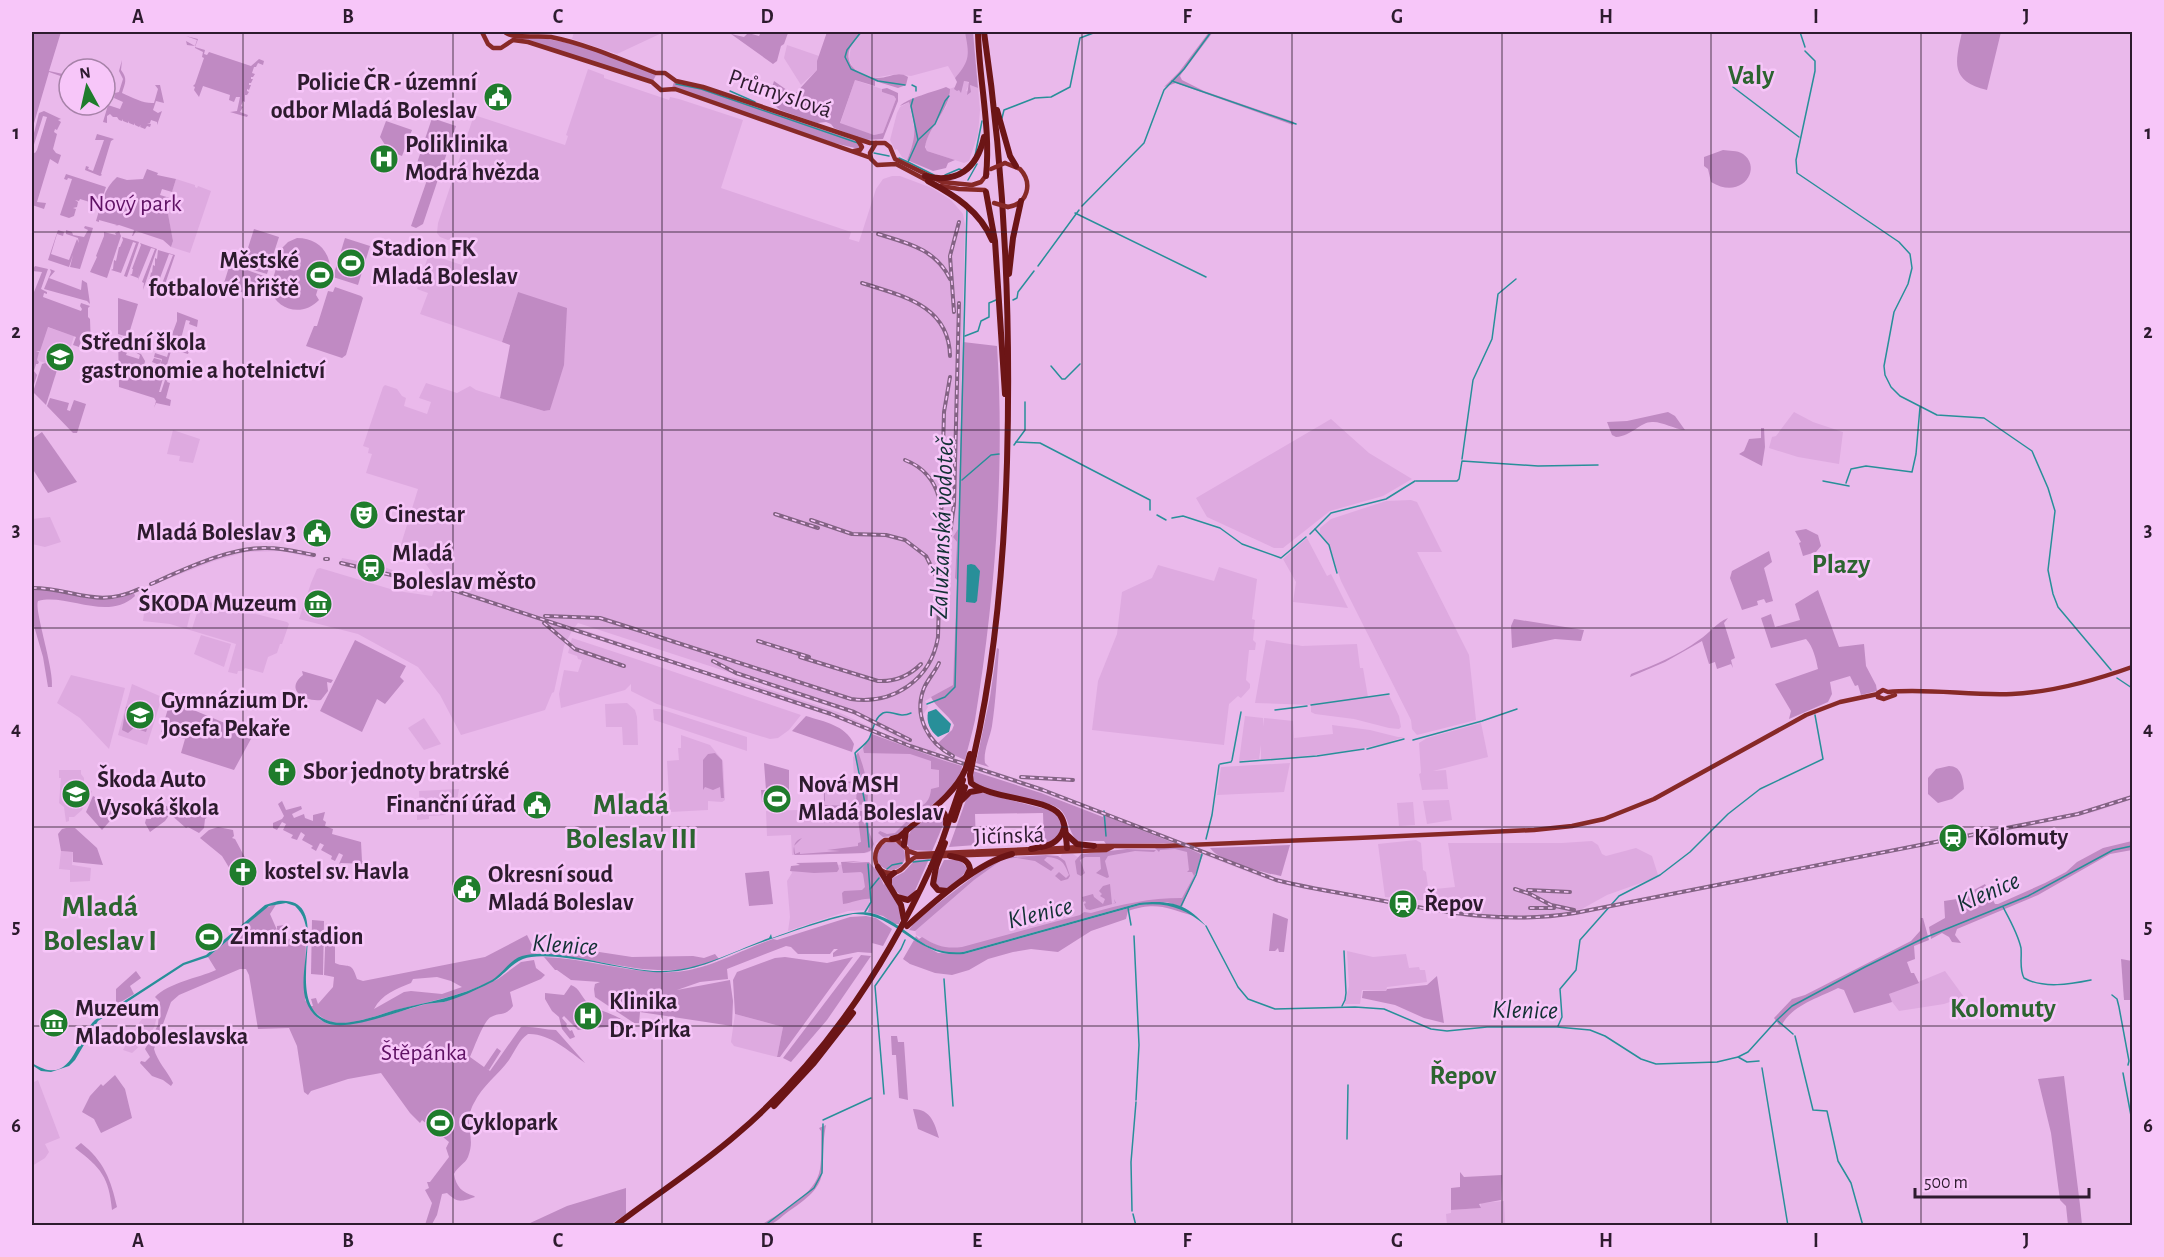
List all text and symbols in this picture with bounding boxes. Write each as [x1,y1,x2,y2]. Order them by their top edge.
text: A [132,7,144,27]
text: B [342,7,354,27]
text: C [553,7,564,27]
text: D [760,7,774,27]
text: E [972,7,982,27]
text: F [1182,7,1192,27]
text: G [1391,7,1403,27]
text: H [1599,7,1613,27]
text: I [1813,7,1819,27]
text: J [2023,7,2029,27]
north arrow [57,57,117,117]
district label: Valy [1728,62,1775,90]
text: N [78,64,92,82]
street label: Průmyslová [725,65,835,123]
place label: Policie ČR - územní odbor Mladá Boleslav [271,67,478,123]
public building icon: Policie ČR - územní odbor Mladá Boleslav [482,81,514,113]
text: 1 [12,123,20,143]
text: 1 [2144,123,2152,143]
place label: Poliklinika Modrá hvězda [405,133,540,185]
hospital icon: Poliklinika Modrá hvězda [368,143,400,175]
park label: Nový park [88,192,182,216]
place label: Stadion FK Mladá Boleslav [372,237,518,289]
sports icon: Stadion FK Mladá Boleslav [335,247,367,279]
place label: Městské fotbalové hřiště [148,249,299,301]
sports icon: Městské fotbalové hřiště [304,259,336,291]
text: 2 [11,322,21,342]
text: 2 [2143,322,2153,342]
place label: Střední škola gastronomie a hotelnictví [81,331,326,383]
school or university icon: Střední škola gastronomie a hotelnictví [44,341,76,373]
water label: Zalužanská vodoteč [926,435,958,619]
theatre icon: Cinestar [348,499,380,531]
place label: Cinestar [385,503,465,527]
public building icon: Mladá Boleslav 3 [301,517,333,549]
text: 3 [12,520,20,540]
text: 3 [2144,520,2152,540]
place label: Mladá Boleslav 3 [136,521,296,545]
place label: Mladá Boleslav město [392,542,536,594]
district label: Plazy [1812,551,1871,579]
station icon: Mladá Boleslav město [355,552,387,584]
place label: ŠKODA Muzeum [139,588,297,616]
museum icon: ŠKODA Muzeum [302,588,334,620]
place label: Gymnázium Dr. Josefa Pekaře [161,689,309,741]
school or university icon: Gymnázium Dr. Josefa Pekaře [124,699,156,731]
text: 4 [11,719,21,739]
text: 4 [2143,719,2153,739]
church icon: Sbor jednoty bratrské [266,756,298,788]
place label: Sbor jednoty bratrské [303,760,509,784]
place label: Škoda Auto Vysoká škola [97,764,219,820]
place label: Nová MSH Mladá Boleslav [798,773,944,825]
school or university icon: Škoda Auto Vysoká škola [60,778,92,810]
sports icon: Nová MSH Mladá Boleslav [761,783,793,815]
public building icon: Finanční úřad [521,789,553,821]
district label: Mladá Boleslav III [565,790,697,854]
place label: Finanční úřad [386,793,516,817]
station icon: Kolomuty [1937,822,1969,854]
street label: Jičínská [973,823,1045,849]
place label: Kolomuty [1974,826,2068,850]
church icon: kostel sv. Havla [227,856,259,888]
place label: kostel sv. Havla [264,860,409,884]
place label: Okresní soud Mladá Boleslav [488,863,634,915]
water label: Klenice [1952,867,2024,917]
public building icon: Okresní soud Mladá Boleslav [451,873,483,905]
station icon: Řepov [1387,888,1419,920]
place label: Řepov [1424,888,1484,916]
district label: Mladá Boleslav I [43,892,157,956]
water label: Klenice [1005,892,1075,934]
text: 5 [12,917,20,937]
text: 5 [2144,917,2152,937]
sports icon: Zimní stadion [193,921,225,953]
place label: Zimní stadion [230,925,363,949]
water label: Klenice [531,930,599,960]
place label: Klinika Dr. Pírka [609,990,691,1042]
district label: Kolomuty [1950,995,2057,1023]
water label: Klenice [1492,996,1558,1024]
place label: Muzeum Mladoboleslavska [75,997,248,1049]
hospital icon: Klinika Dr. Pírka [572,1000,604,1032]
museum icon: Muzeum Mladoboleslavska [38,1007,70,1039]
park label: Štěpánka [381,1040,467,1065]
district label: Řepov [1430,1060,1496,1089]
sports icon: Cyklopark [424,1107,456,1139]
place label: Cyklopark [461,1111,558,1135]
text: 6 [11,1116,21,1136]
text: 6 [2143,1116,2153,1136]
scale bar [1915,1161,2089,1199]
text: 500 m [1924,1174,1968,1192]
text: A [132,1231,144,1251]
text: B [342,1231,354,1251]
text: C [553,1231,564,1251]
text: D [760,1231,774,1251]
text: E [972,1231,982,1251]
text: F [1182,1231,1192,1251]
text: G [1391,1231,1403,1251]
text: H [1599,1231,1613,1251]
text: I [1813,1231,1819,1251]
text: J [2023,1231,2029,1251]

